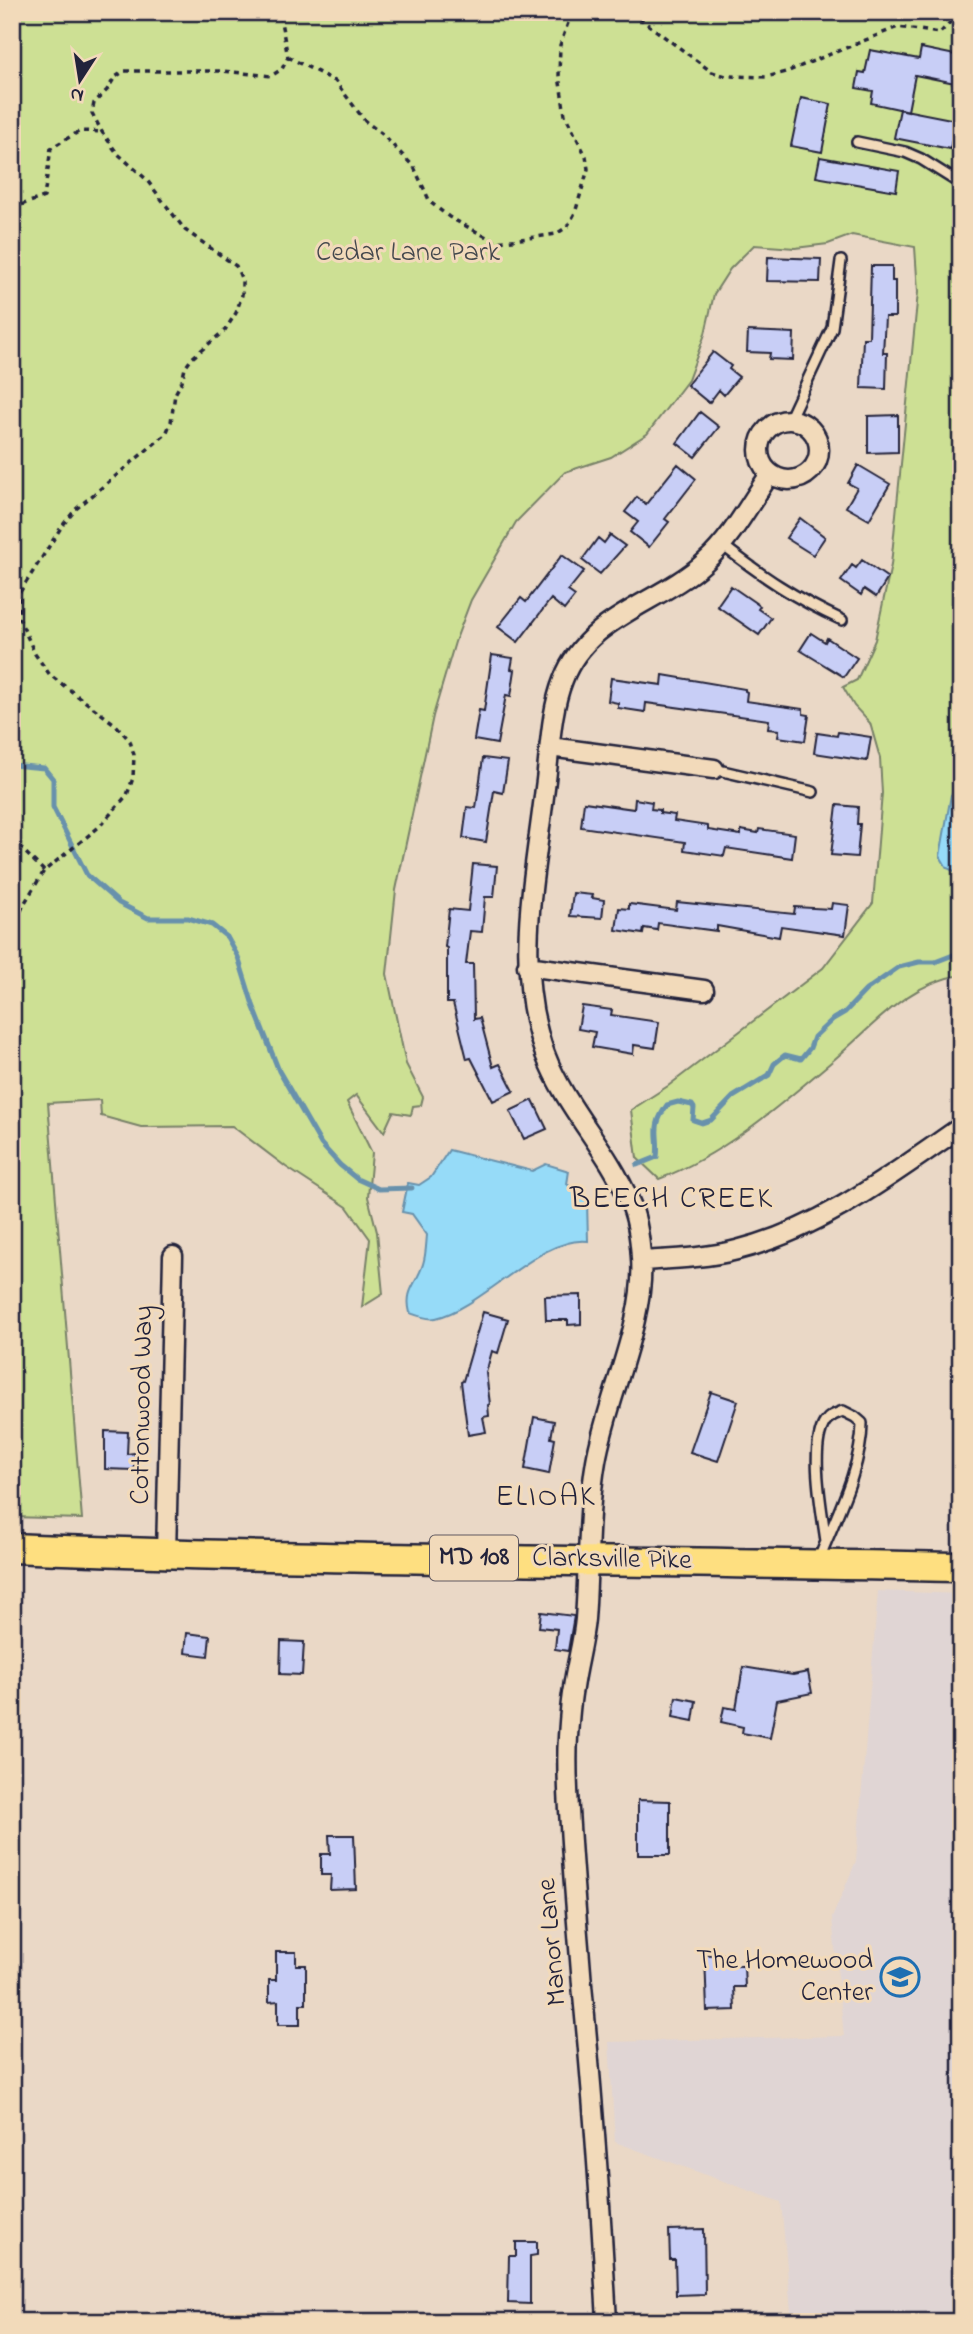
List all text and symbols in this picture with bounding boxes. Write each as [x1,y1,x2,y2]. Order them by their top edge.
north arrow [46,46,116,116]
text: N [68,80,86,109]
park label: Cedar Lane Park [316,233,501,274]
district label: BEECH CREEK [569,1178,774,1222]
street label: Cottonwood Way [121,1305,165,1505]
district label: ELIOAK [495,1476,597,1520]
road number: MD 108 [430,1536,518,1581]
street label: Clarksville Pike [532,1538,693,1582]
street label: Manor Lane [527,1876,579,2008]
place label: The Homewood Center [696,1941,873,2014]
school or university icon: The Homewood Center [879,1956,921,1998]

